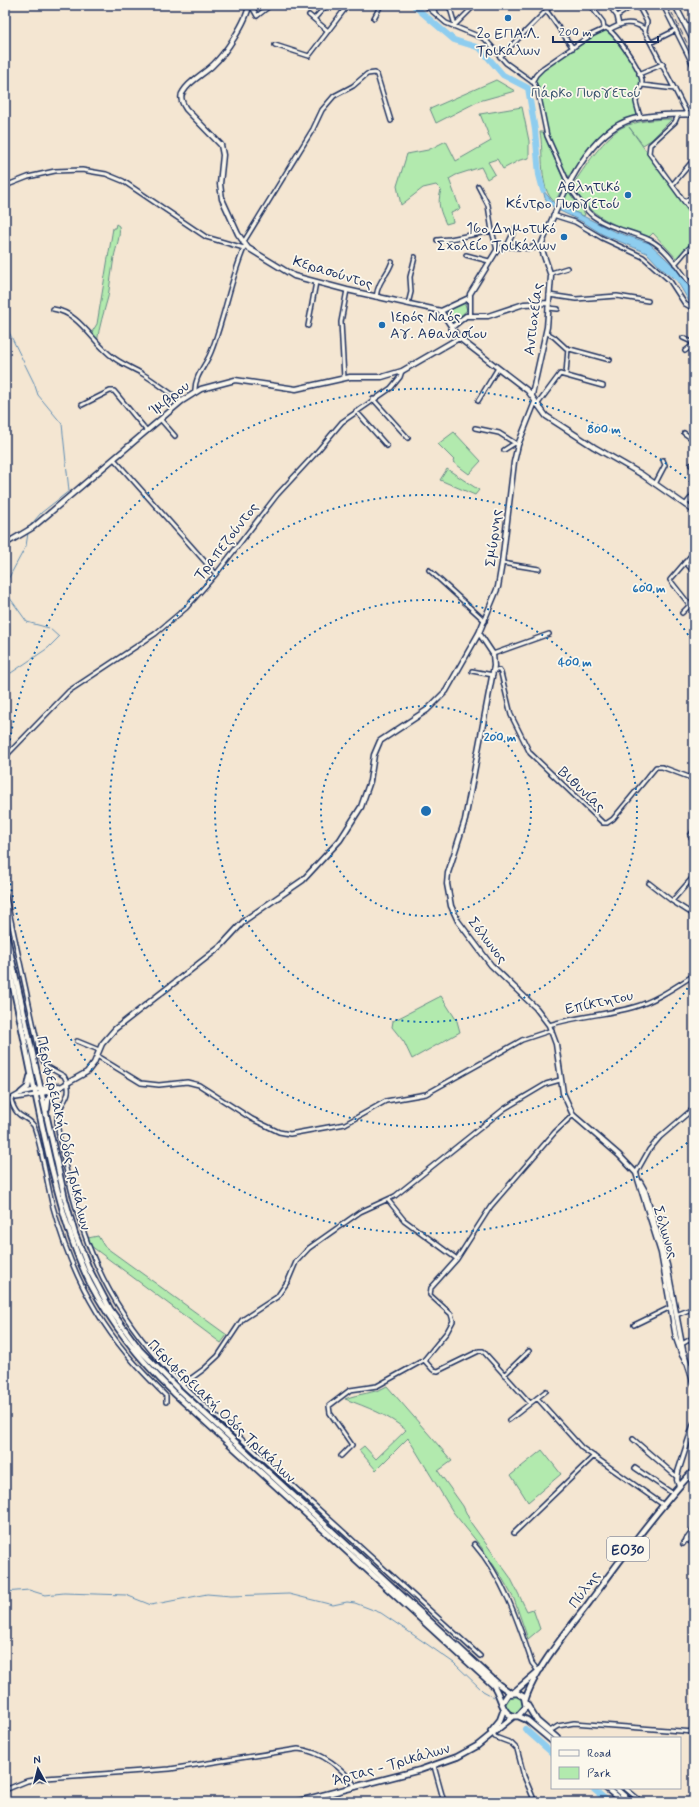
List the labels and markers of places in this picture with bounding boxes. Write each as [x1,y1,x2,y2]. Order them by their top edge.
marker: 2ο ΕΠΑ.Λ. Τρικάλων [503,13,513,23]
place label: 2ο ΕΠΑ.Λ. Τρικάλων [476,24,540,61]
place label: Αθλητικό Κέντρο Πυργετού [506,177,620,214]
marker: Αθλητικό Κέντρο Πυργετού [623,190,633,200]
place label: 16ο Δημοτικό Σχολείο Τρικάλων [437,219,556,256]
marker: 16ο Δημοτικό Σχολείο Τρικάλων [559,232,569,242]
place label: Ιερός Ναός Αγ. Αθανασίου [390,307,487,344]
marker: Ιερός Ναός Αγ. Αθανασίου [377,320,387,330]
centre of rings [419,804,433,818]

